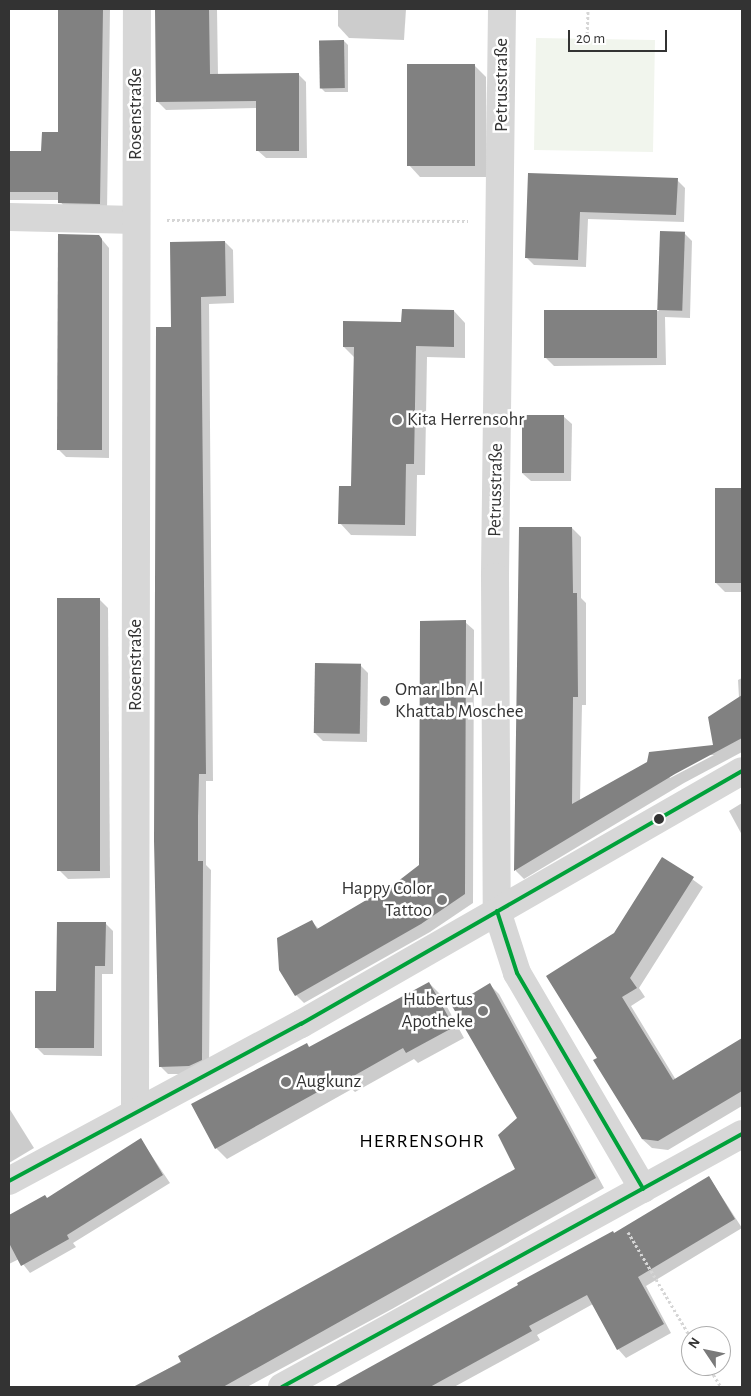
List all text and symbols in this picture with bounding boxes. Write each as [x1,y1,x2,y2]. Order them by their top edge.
scale bar [571,20,670,52]
text: 20 m [576,31,605,46]
street label: Petrusstraße [491,38,513,132]
street label: Rosenstraße [125,68,147,160]
place label: Kita Herrensohr [407,409,524,431]
marker: Kita Herrensohr [391,414,403,426]
street label: Petrusstraße [484,443,508,537]
street label: Rosenstraße [125,619,147,711]
place label: Omar Ibn Al Khattab Moschee [395,679,524,723]
marker: Omar Ibn Al Khattab Moschee [379,695,391,707]
unlabelled marker [654,814,664,824]
place label: Happy Color Tattoo [341,878,432,922]
marker: Happy Color Tattoo [436,894,448,906]
place label: Hubertus Apotheke [402,989,473,1033]
marker: Hubertus Apotheke [477,1005,489,1017]
place label: Augkunz [296,1071,361,1093]
marker: Augkunz [280,1076,292,1088]
district label: HERRENSOHR [358,1129,486,1153]
north arrow [681,1326,731,1376]
text: N [686,1335,703,1351]

